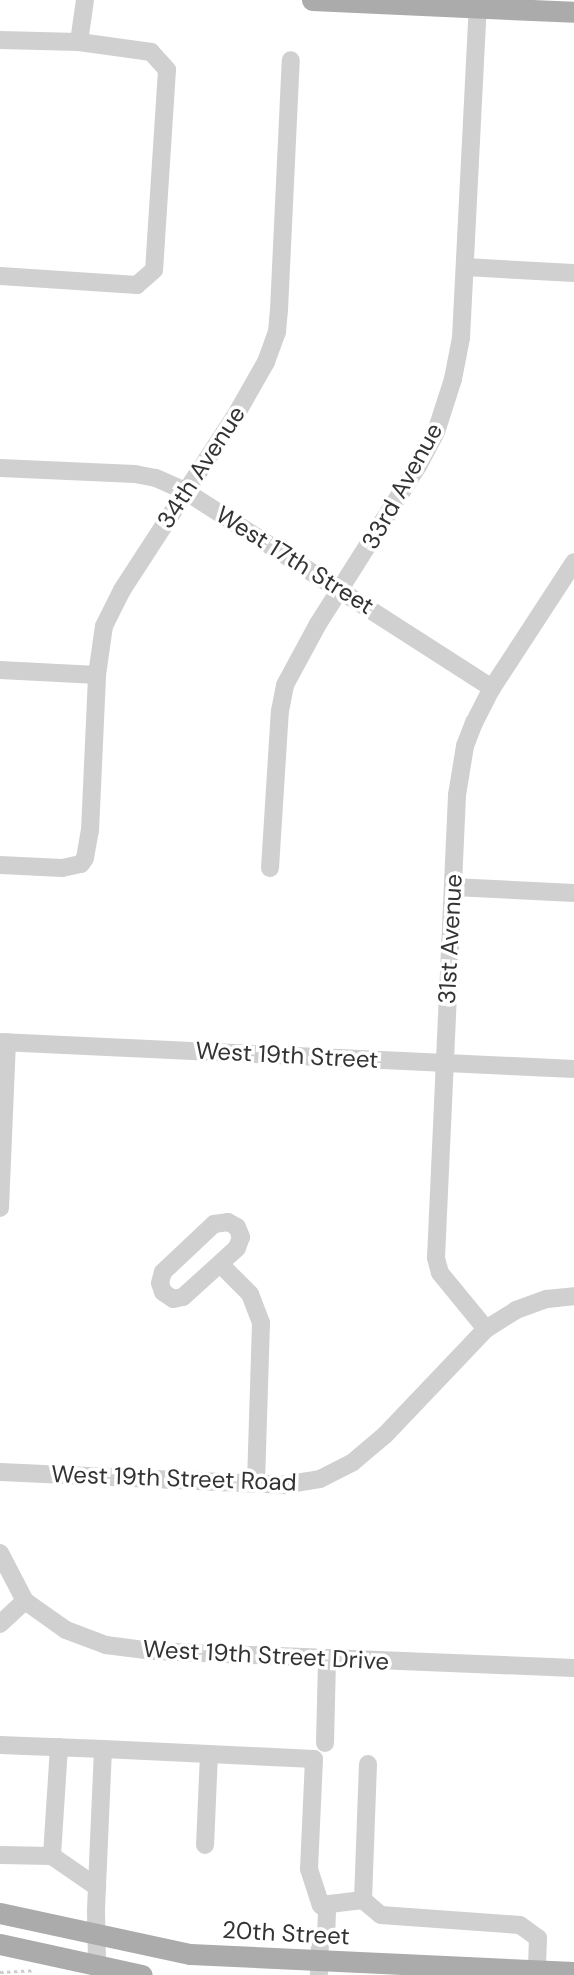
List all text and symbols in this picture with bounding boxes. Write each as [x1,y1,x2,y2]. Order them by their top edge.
street label: 34th Avenue [151,400,251,534]
street label: 33rd Avenue [356,418,448,554]
street label: West 17th Street [211,500,379,620]
street label: 31st Avenue [432,873,468,1005]
street label: West 19th Street [195,1036,379,1074]
street label: West 19th Street Road [51,1459,297,1497]
street label: West 19th Street Drive [142,1634,390,1676]
street label: 20th Street [222,1915,350,1951]

